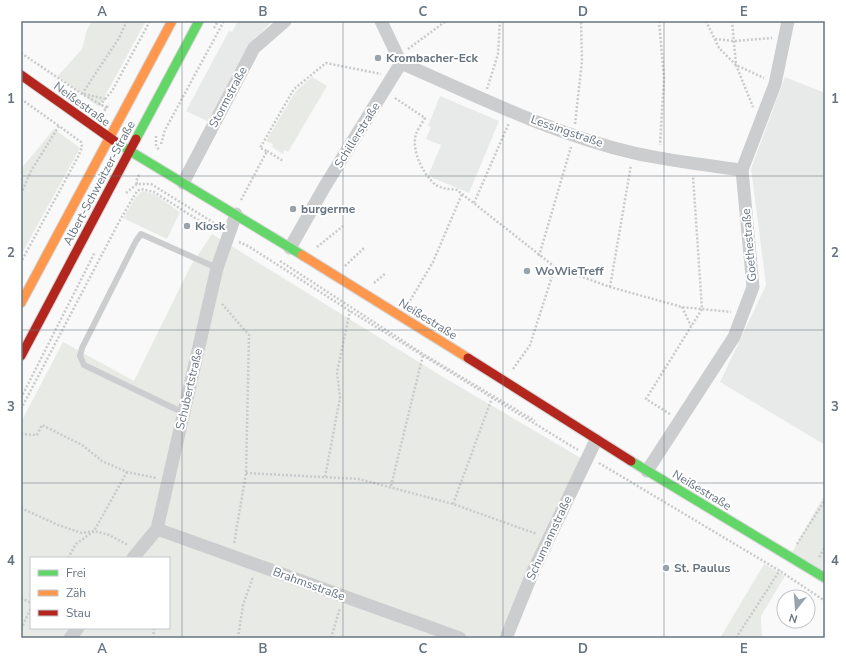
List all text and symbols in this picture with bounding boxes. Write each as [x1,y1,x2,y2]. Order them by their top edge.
text: A [97,3,107,21]
text: B [259,3,268,21]
text: C [419,3,428,21]
text: D [578,3,588,21]
text: E [740,3,748,21]
place label: Krombacher-Eck [386,50,478,66]
marker: Krombacher-Eck [373,53,383,63]
street label: Stormstraße [205,64,251,130]
street label: Neißestraße [51,78,113,130]
text: 1 [7,90,15,108]
text: 1 [831,90,839,108]
street label: Schillerstraße [330,99,384,171]
street label: Lessingstraße [529,111,605,151]
street label: Albert-Schweitzer-Straße [59,118,139,248]
place label: burgerme [301,201,356,217]
marker: burgerme [288,204,298,214]
street label: Goethestraße [738,208,760,282]
place label: Kiosk [195,218,226,234]
marker: Kiosk [182,221,192,231]
text: 2 [7,244,15,262]
text: 2 [831,244,839,262]
place label: WoWieTreff [535,263,604,279]
marker: WoWieTreff [522,266,532,276]
street label: Neißestraße [396,295,460,343]
street label: Schubertstraße [172,347,206,431]
text: 3 [7,398,15,416]
text: 3 [831,398,839,416]
street label: Neißestraße [670,466,734,514]
street label: Schumannstraße [523,493,575,583]
text: 4 [7,552,15,570]
text: 4 [831,552,839,570]
legend [30,557,170,629]
place label: St. Paulus [674,560,730,576]
marker: St. Paulus [661,563,671,573]
street label: Brahmsstraße [271,564,347,604]
text: Frei [66,565,86,581]
text: Zäh [66,585,86,601]
north arrow [776,589,816,629]
text: Stau [66,605,91,621]
text: N [787,610,799,626]
text: A [97,640,107,658]
text: B [259,640,268,658]
text: C [419,640,428,658]
text: D [578,640,588,658]
text: E [740,640,748,658]

